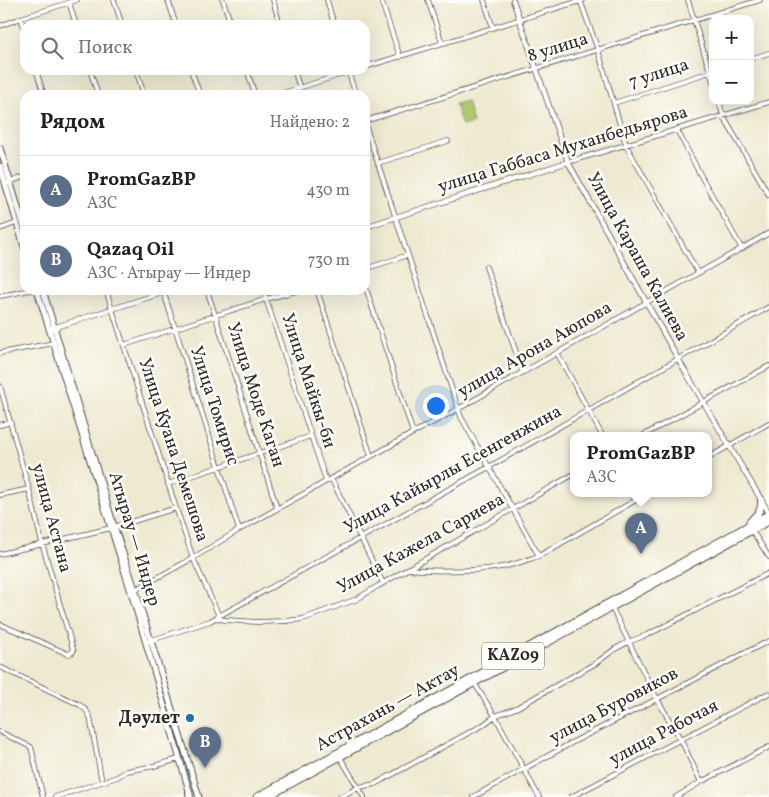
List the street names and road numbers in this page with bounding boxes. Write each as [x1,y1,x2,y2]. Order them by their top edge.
street label: 8 улица [525,27,591,69]
street label: 7 улица [626,53,692,95]
street label: улица Габбаса Муханбедьярова [435,100,691,200]
street label: Улица Караша Калиева [580,168,694,346]
street label: улица Арона Аюпова [453,296,617,404]
street label: Улица Майкы-би [274,310,342,452]
street label: Улица Моде Каган [220,319,290,471]
street label: Улица Томирис [183,343,245,469]
street label: Улица Куана Демешова [131,355,215,545]
street label: Улица Кайырлы Есенгенжина [339,399,567,540]
street label: улица Астана [24,461,78,575]
street label: Атырау — Индер [102,469,166,609]
street label: Улица Кажела Сариева [333,488,509,600]
road number: KAZ09 [482,642,544,669]
street label: Астрахань — Актау [312,658,465,758]
street label: улица Буровиков [545,662,683,750]
street label: улица Рабочая [605,694,723,772]

